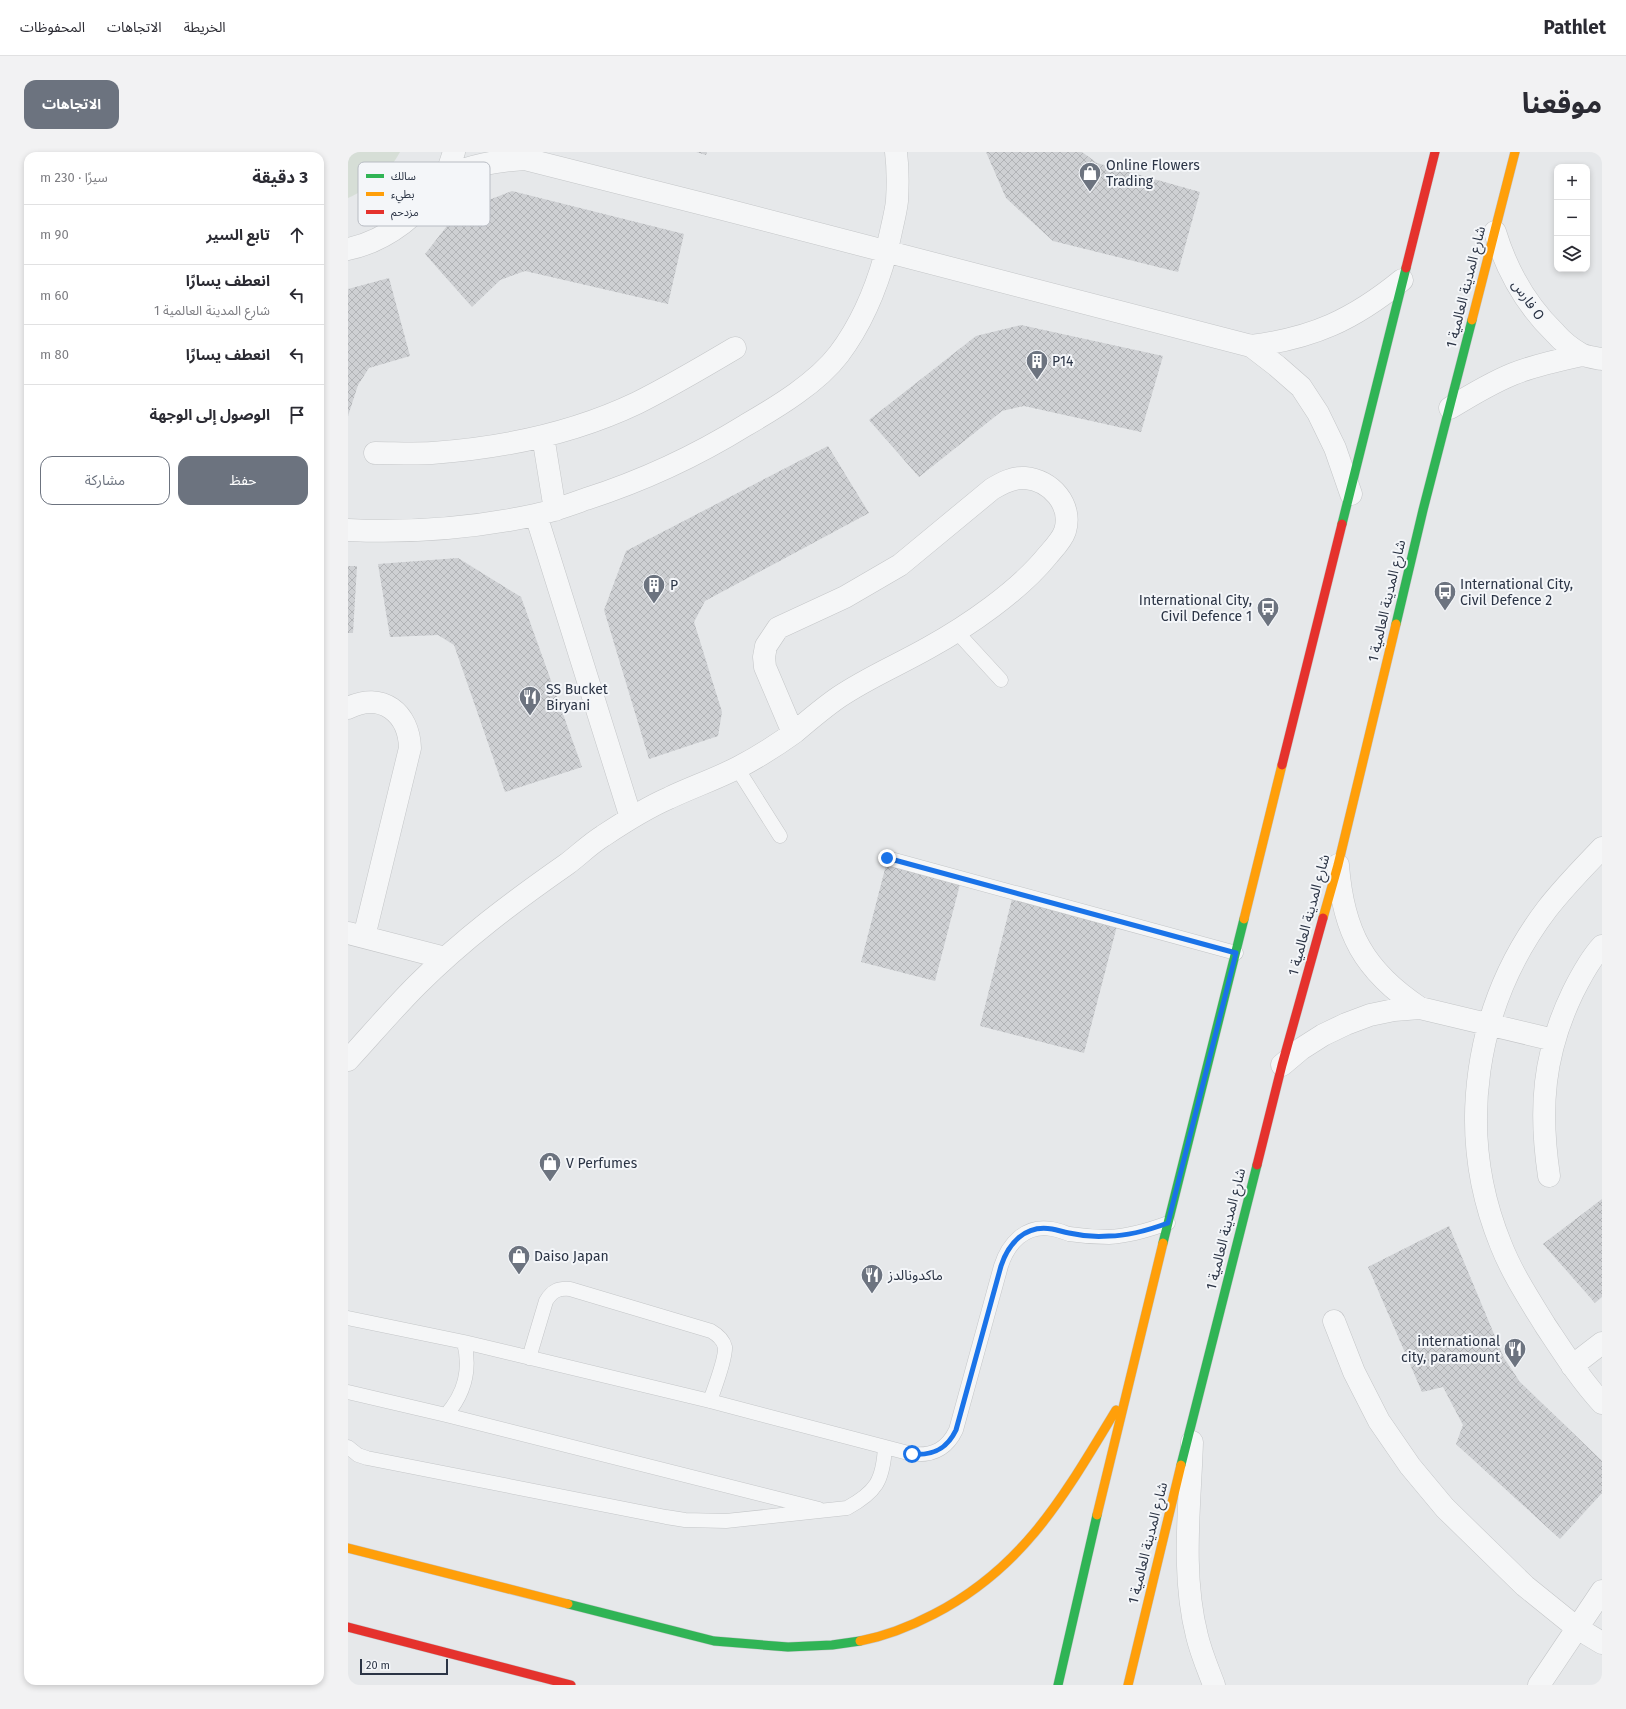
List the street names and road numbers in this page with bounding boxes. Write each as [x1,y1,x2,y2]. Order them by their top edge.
street label: شارع المدينة العالمية 1 [1443,224,1491,350]
street label: فارس O [1508,277,1548,323]
street label: شارع المدينة العالمية 1 [1365,538,1411,664]
street label: شارع المدينة العالمية 1 [1285,852,1335,978]
street label: شارع المدينة العالمية 1 [1203,1166,1251,1292]
street label: شارع المدينة العالمية 1 [1125,1480,1173,1606]

